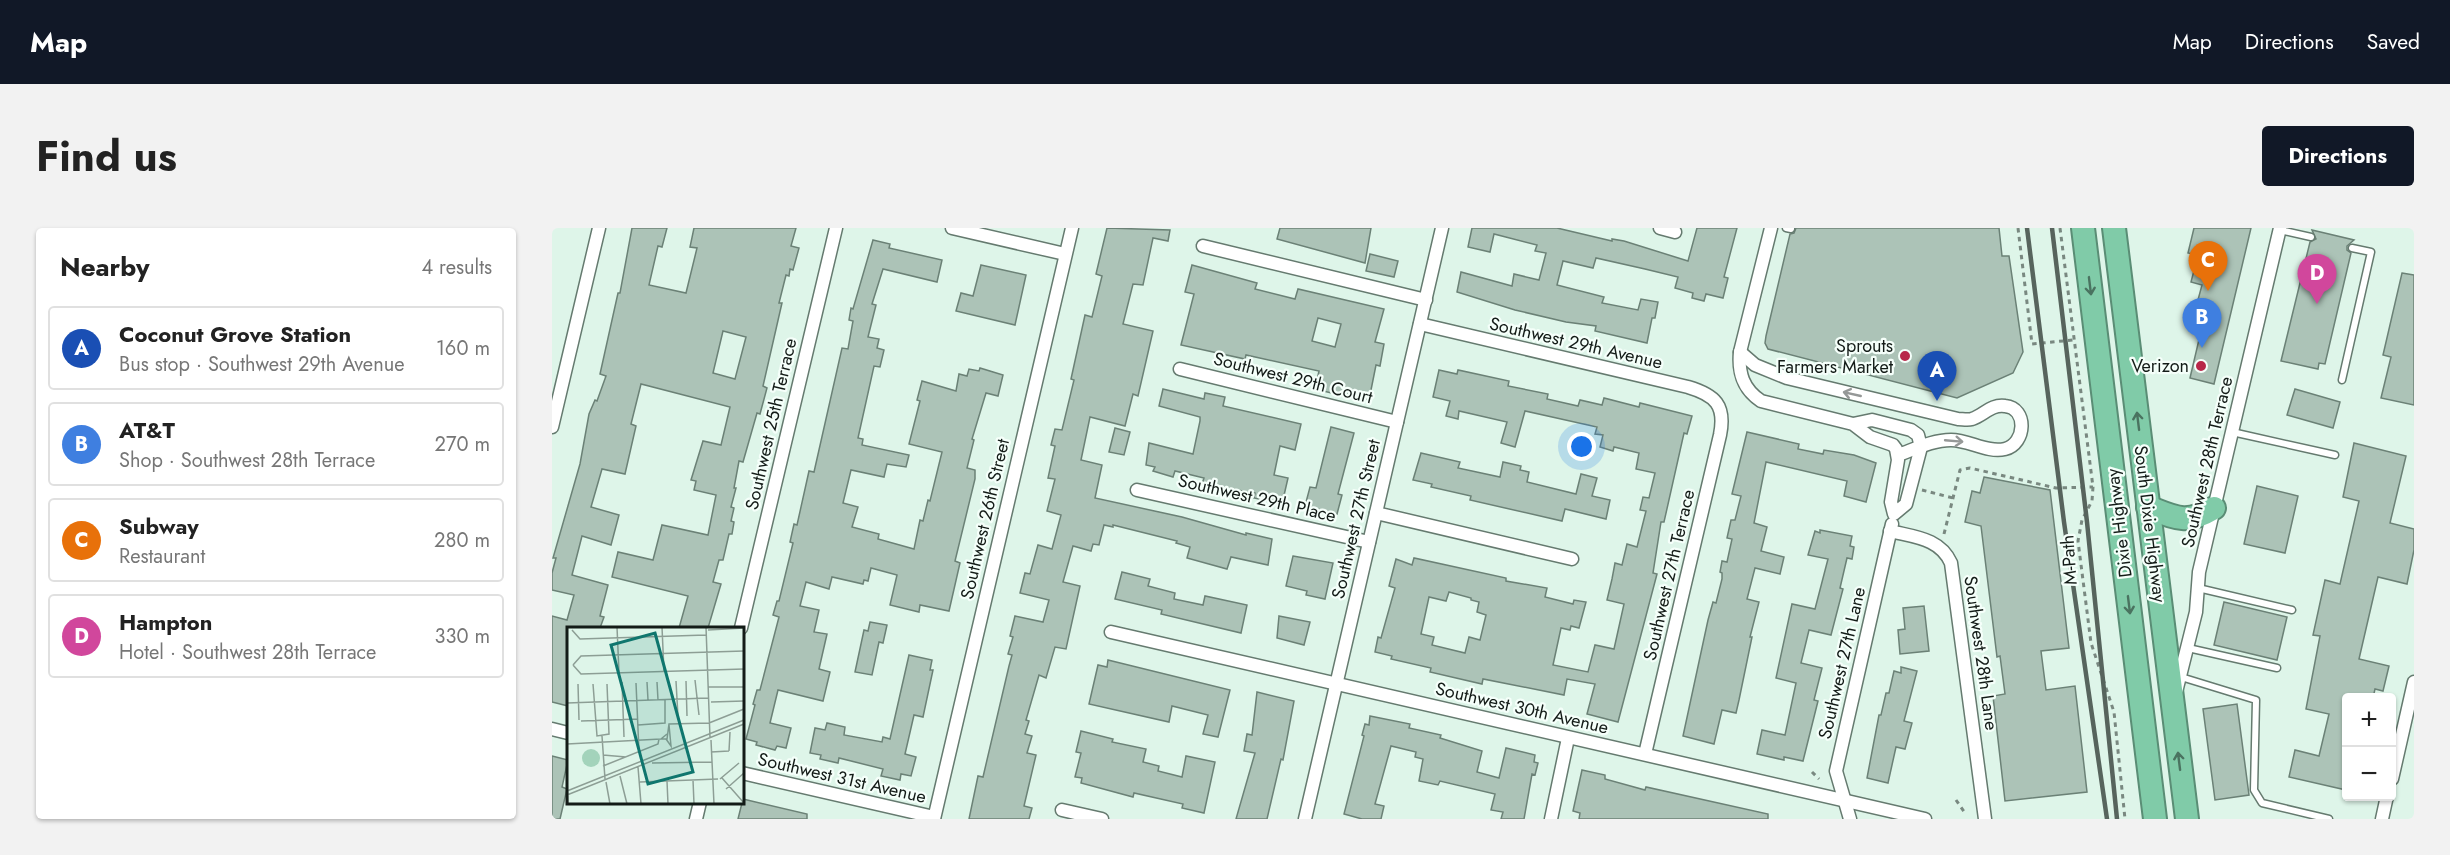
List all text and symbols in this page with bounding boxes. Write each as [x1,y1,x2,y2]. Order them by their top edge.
text: Map [30,22,87,63]
text: Map [2173,27,2212,57]
text: Directions [2245,27,2334,57]
text: Saved [2367,27,2420,57]
text: Find us [36,126,177,187]
button: Directions [2262,126,2414,186]
pin: C [2188,242,2228,291]
text: Nearby [60,248,149,286]
text: 4 results [421,253,492,282]
pin: D [2298,254,2336,304]
one-way arrow [2085,276,2096,295]
pin: B [2182,298,2222,348]
street label: Southwest 29th Avenue [1487,310,1665,376]
text: Coconut Grove Station [119,318,351,350]
place label: Sprouts Farmers Market [1777,333,1894,380]
text: A [74,334,89,363]
text: 160 m [436,334,490,363]
street label: Southwest 25th Terrace [739,336,803,512]
street label: Southwest 29th Court [1211,346,1376,410]
marker: Sprouts Farmers Market [1898,349,1912,363]
text: Bus stop · Southwest 29th Avenue [119,350,404,379]
pin: A [1918,352,1956,401]
place label: Verizon [2131,353,2189,379]
marker: Verizon [2194,359,2208,373]
street label: Southwest 28th Terrace [2175,374,2239,550]
one-way arrow [1843,388,1863,399]
one-way arrow [2132,412,2143,432]
text: AT&T [119,414,175,446]
text: B [75,430,88,459]
text: 270 m [435,430,490,459]
your location [1567,432,1596,461]
street label: Southwest 26th Street [954,436,1016,602]
street label: Southwest 27th Street [1325,436,1387,601]
one-way arrow [1944,436,1963,447]
street label: South Dixie Highway [2127,444,2173,604]
text: Shop · Southwest 28th Terrace [119,446,375,475]
street label: Southwest 29th Place [1175,467,1339,529]
street label: Dixie Highway [2099,467,2139,579]
street label: Southwest 27th Terrace [1637,487,1701,663]
text: Subway [119,510,199,542]
text: C [74,526,89,555]
text: 280 m [434,526,490,555]
street label: M-Path [2054,534,2084,586]
text: Restaurant [119,542,205,571]
street label: Southwest 28th Lane [1957,574,2005,732]
street label: Southwest 27th Lane [1812,584,1872,742]
one-way arrow [2124,594,2135,614]
text: Hampton [119,606,212,638]
text: D [74,622,89,651]
text: 330 m [435,622,490,651]
inset map [567,627,744,804]
text: Hotel · Southwest 28th Terrace [119,638,376,667]
street label: Southwest 30th Avenue [1433,675,1611,741]
map controls [2342,693,2396,801]
button: + [2342,693,2396,747]
street label: Southwest 31st Avenue [755,746,929,810]
button: − [2342,747,2396,801]
one-way arrow [2174,752,2185,771]

